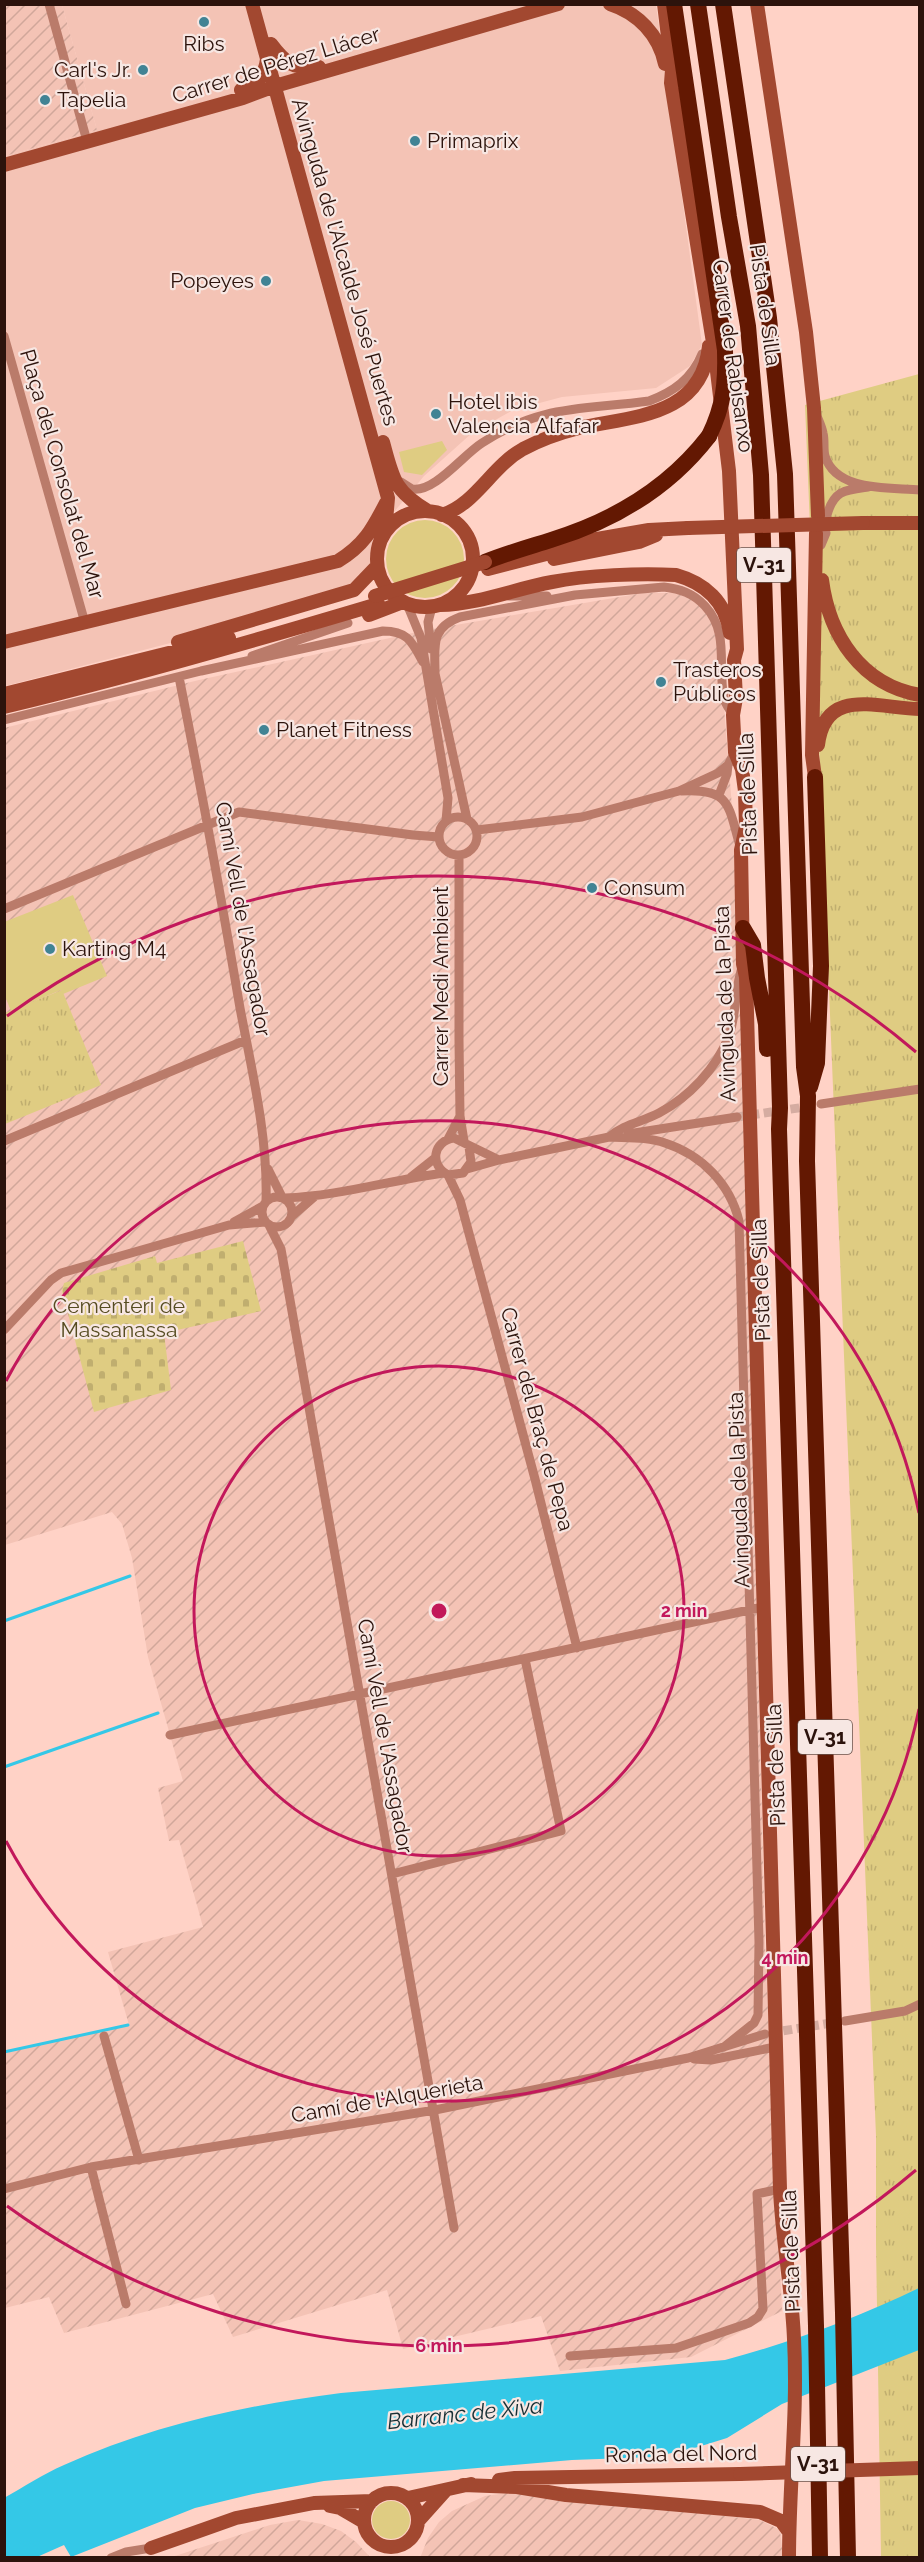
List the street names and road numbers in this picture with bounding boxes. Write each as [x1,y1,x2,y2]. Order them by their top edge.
street label: Carrer de Pérez Llácer [169,21,383,108]
street label: Avinguda de l'Alcalde José Puertes [287,95,404,428]
street label: Pista de Silla [745,243,786,367]
street label: Carrer de Rabisanxo [708,258,759,454]
street label: Plaça del Consolat del Mar [15,346,110,602]
road number: V-31 [737,548,791,582]
street label: Pista de Silla [733,732,762,856]
street label: Camí Vell de l'Assagador [211,800,277,1039]
street label: Carrer Medi Ambient [428,886,453,1086]
street label: Avinguda de la Pista [709,905,740,1103]
street label: Pista de Silla [746,1218,775,1342]
street label: Carrer del Braç de Pepa [496,1304,579,1533]
street label: Avinguda de la Pista [723,1391,754,1589]
street label: Camí Vell de l'Assagador [353,1617,419,1856]
street label: Pista de Silla [761,1703,790,1827]
road number: V-31 [798,1720,852,1754]
street label: Camí de l'Alquerieta [289,2069,485,2128]
street label: Pista de Silla [776,2189,805,2313]
street label: Ronda del Nord [605,2440,757,2467]
road number: V-31 [791,2447,845,2481]

